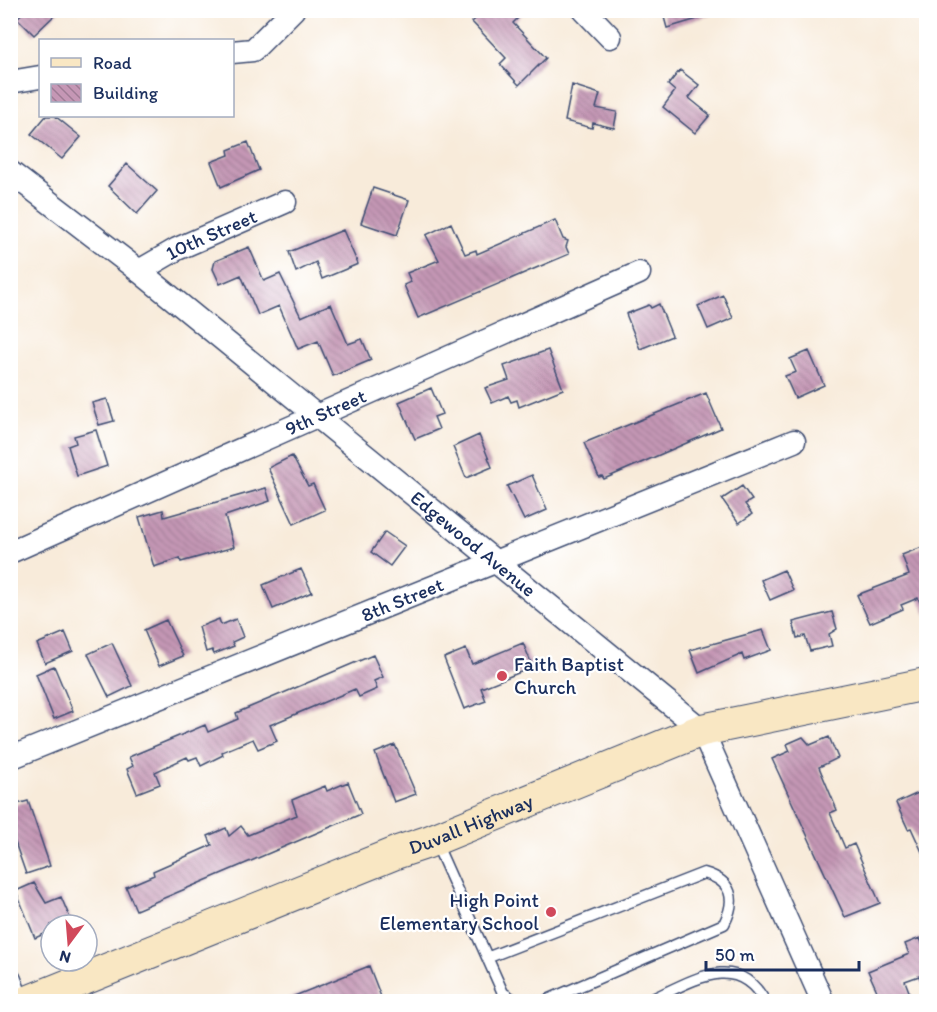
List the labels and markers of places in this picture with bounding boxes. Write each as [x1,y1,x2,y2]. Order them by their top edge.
place label: Faith Baptist Church [514,652,624,699]
marker: Faith Baptist Church [495,669,509,683]
place label: High Point Elementary School [380,888,539,935]
marker: High Point Elementary School [544,905,558,919]

